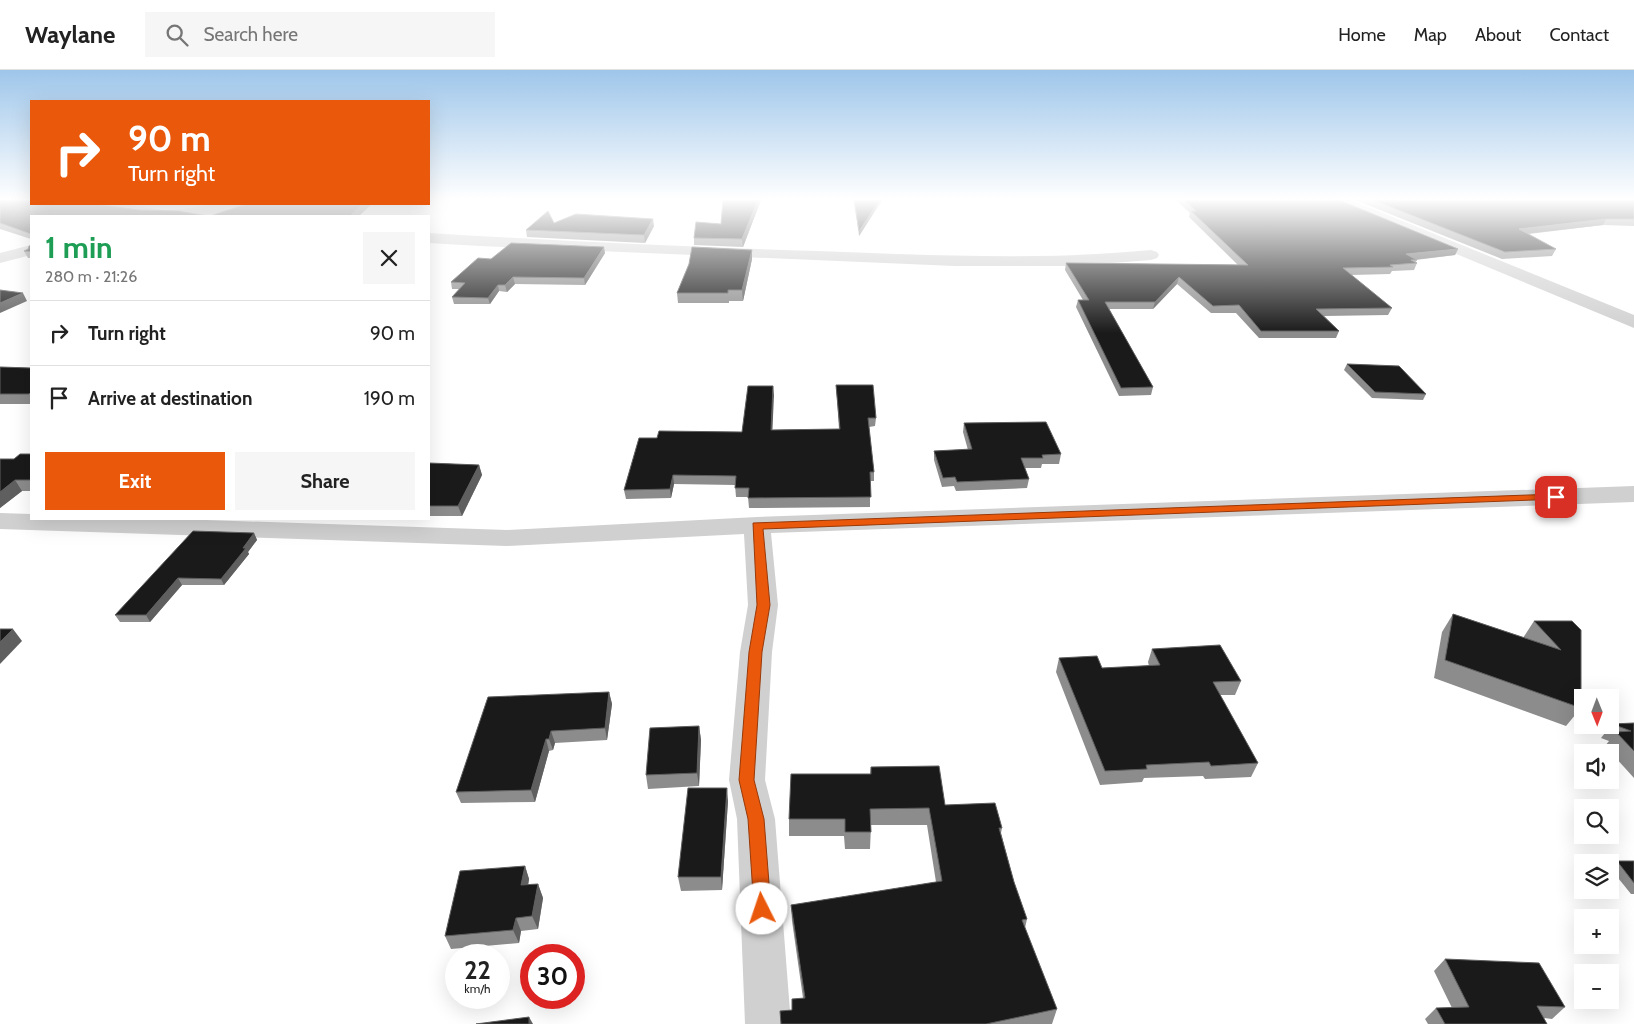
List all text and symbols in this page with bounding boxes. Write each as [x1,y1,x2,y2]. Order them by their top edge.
search box [145,12,495,57]
text: Waylane [25,20,115,49]
icon: search [163,21,191,49]
text: Search here [203,23,298,46]
text: Home [1338,24,1386,46]
text: Map [1414,24,1447,46]
text: About [1475,24,1521,46]
text: Contact [1549,24,1609,46]
text: 90 m [128,117,211,160]
icon: right [45,120,110,185]
text: Turn right [128,160,215,187]
text: 1 min [45,229,113,266]
button: close [363,232,415,284]
text: 280 m · 21:26 [45,267,137,286]
icon: right [45,319,73,347]
text: Turn right [88,322,166,345]
text: 90 m [370,322,415,345]
icon: arrive [45,384,73,412]
text: Arrive at destination [88,387,252,410]
text: 190 m [364,387,415,410]
button: Exit [45,452,225,510]
button: Share [235,452,415,510]
pin [1535,476,1577,518]
icon: arrive [1542,483,1570,511]
north arrow [1574,689,1619,734]
map controls [1574,689,1619,1009]
button: sound [1574,744,1619,789]
button: search [1574,799,1619,844]
button: layers [1574,854,1619,899]
position arrow [735,882,787,934]
button: + [1574,909,1619,954]
speed limit sign: 30 [520,944,585,1009]
text: 22 [464,955,491,985]
button: − [1574,964,1619,1009]
text: km/h [464,981,491,996]

